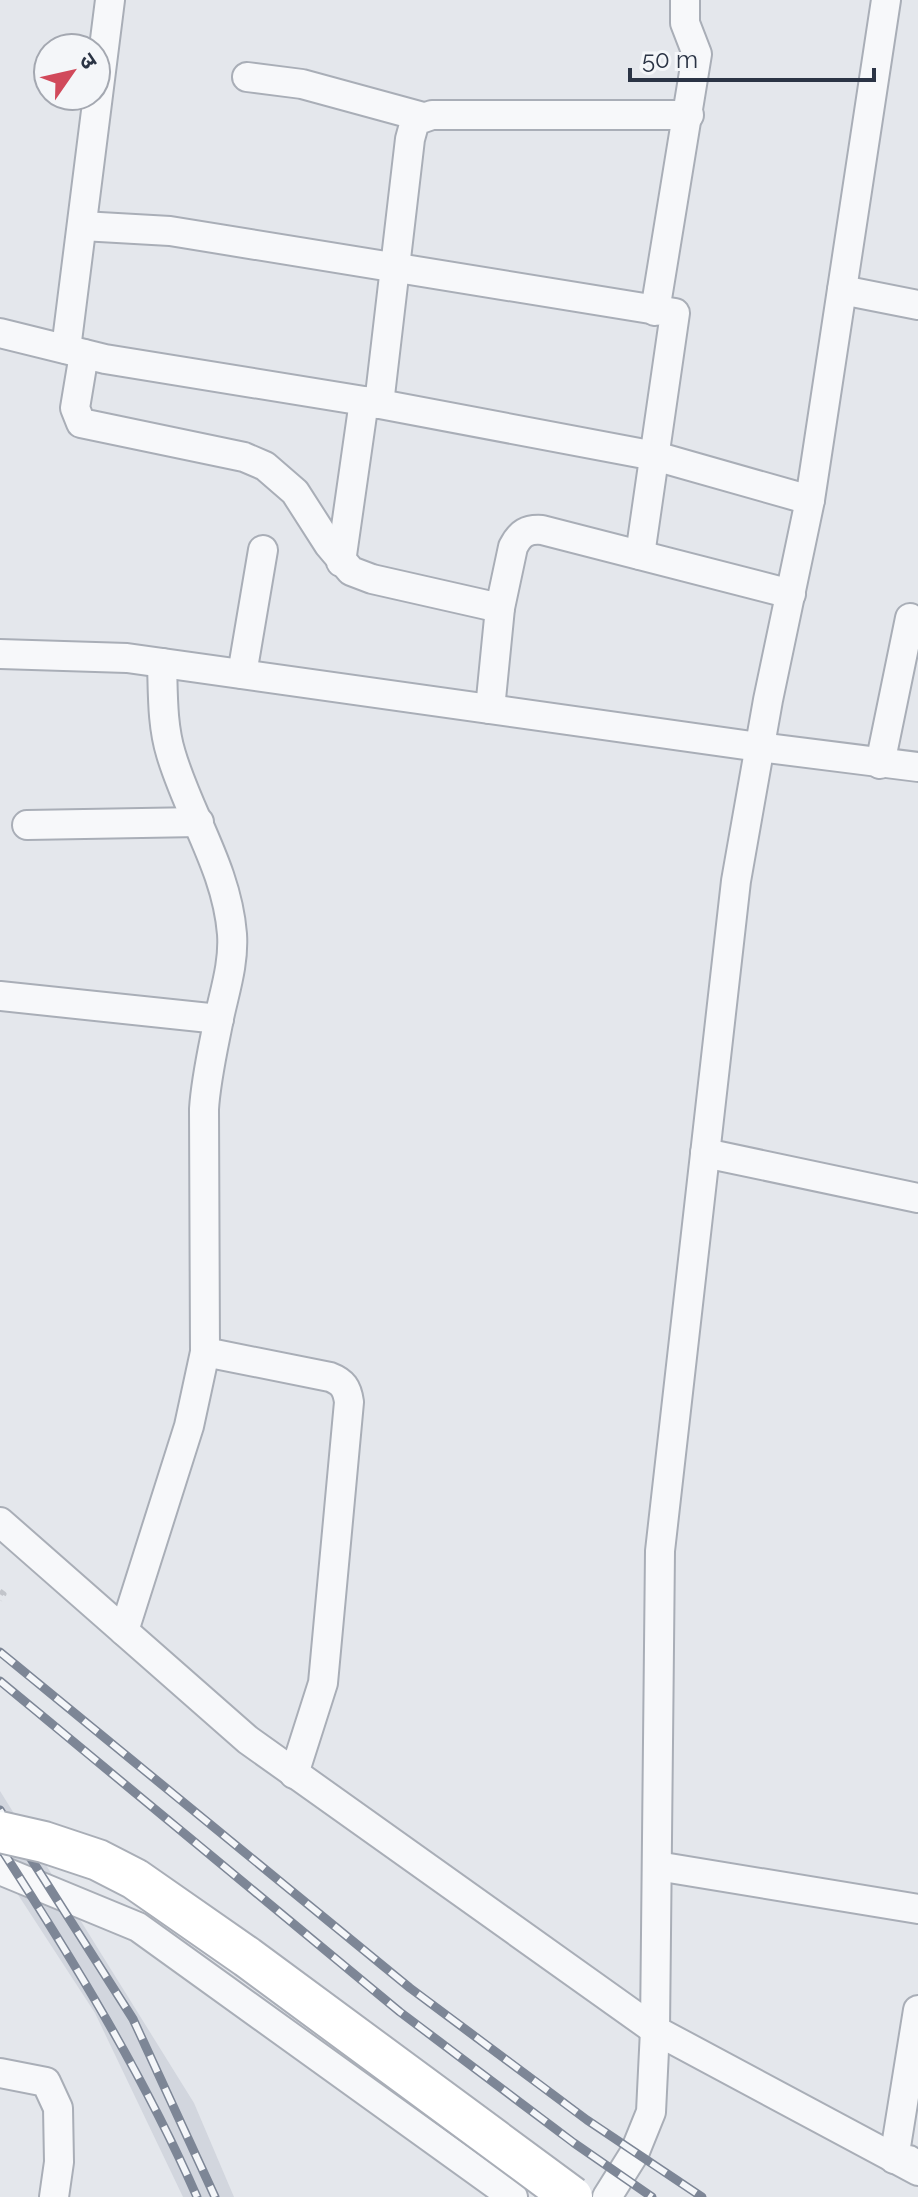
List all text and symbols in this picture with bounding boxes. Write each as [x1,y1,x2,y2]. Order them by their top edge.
north arrow [32,32,112,112]
scale bar [630,32,874,82]
text: 50 m [642,45,698,74]
text: उ [74,48,104,74]

